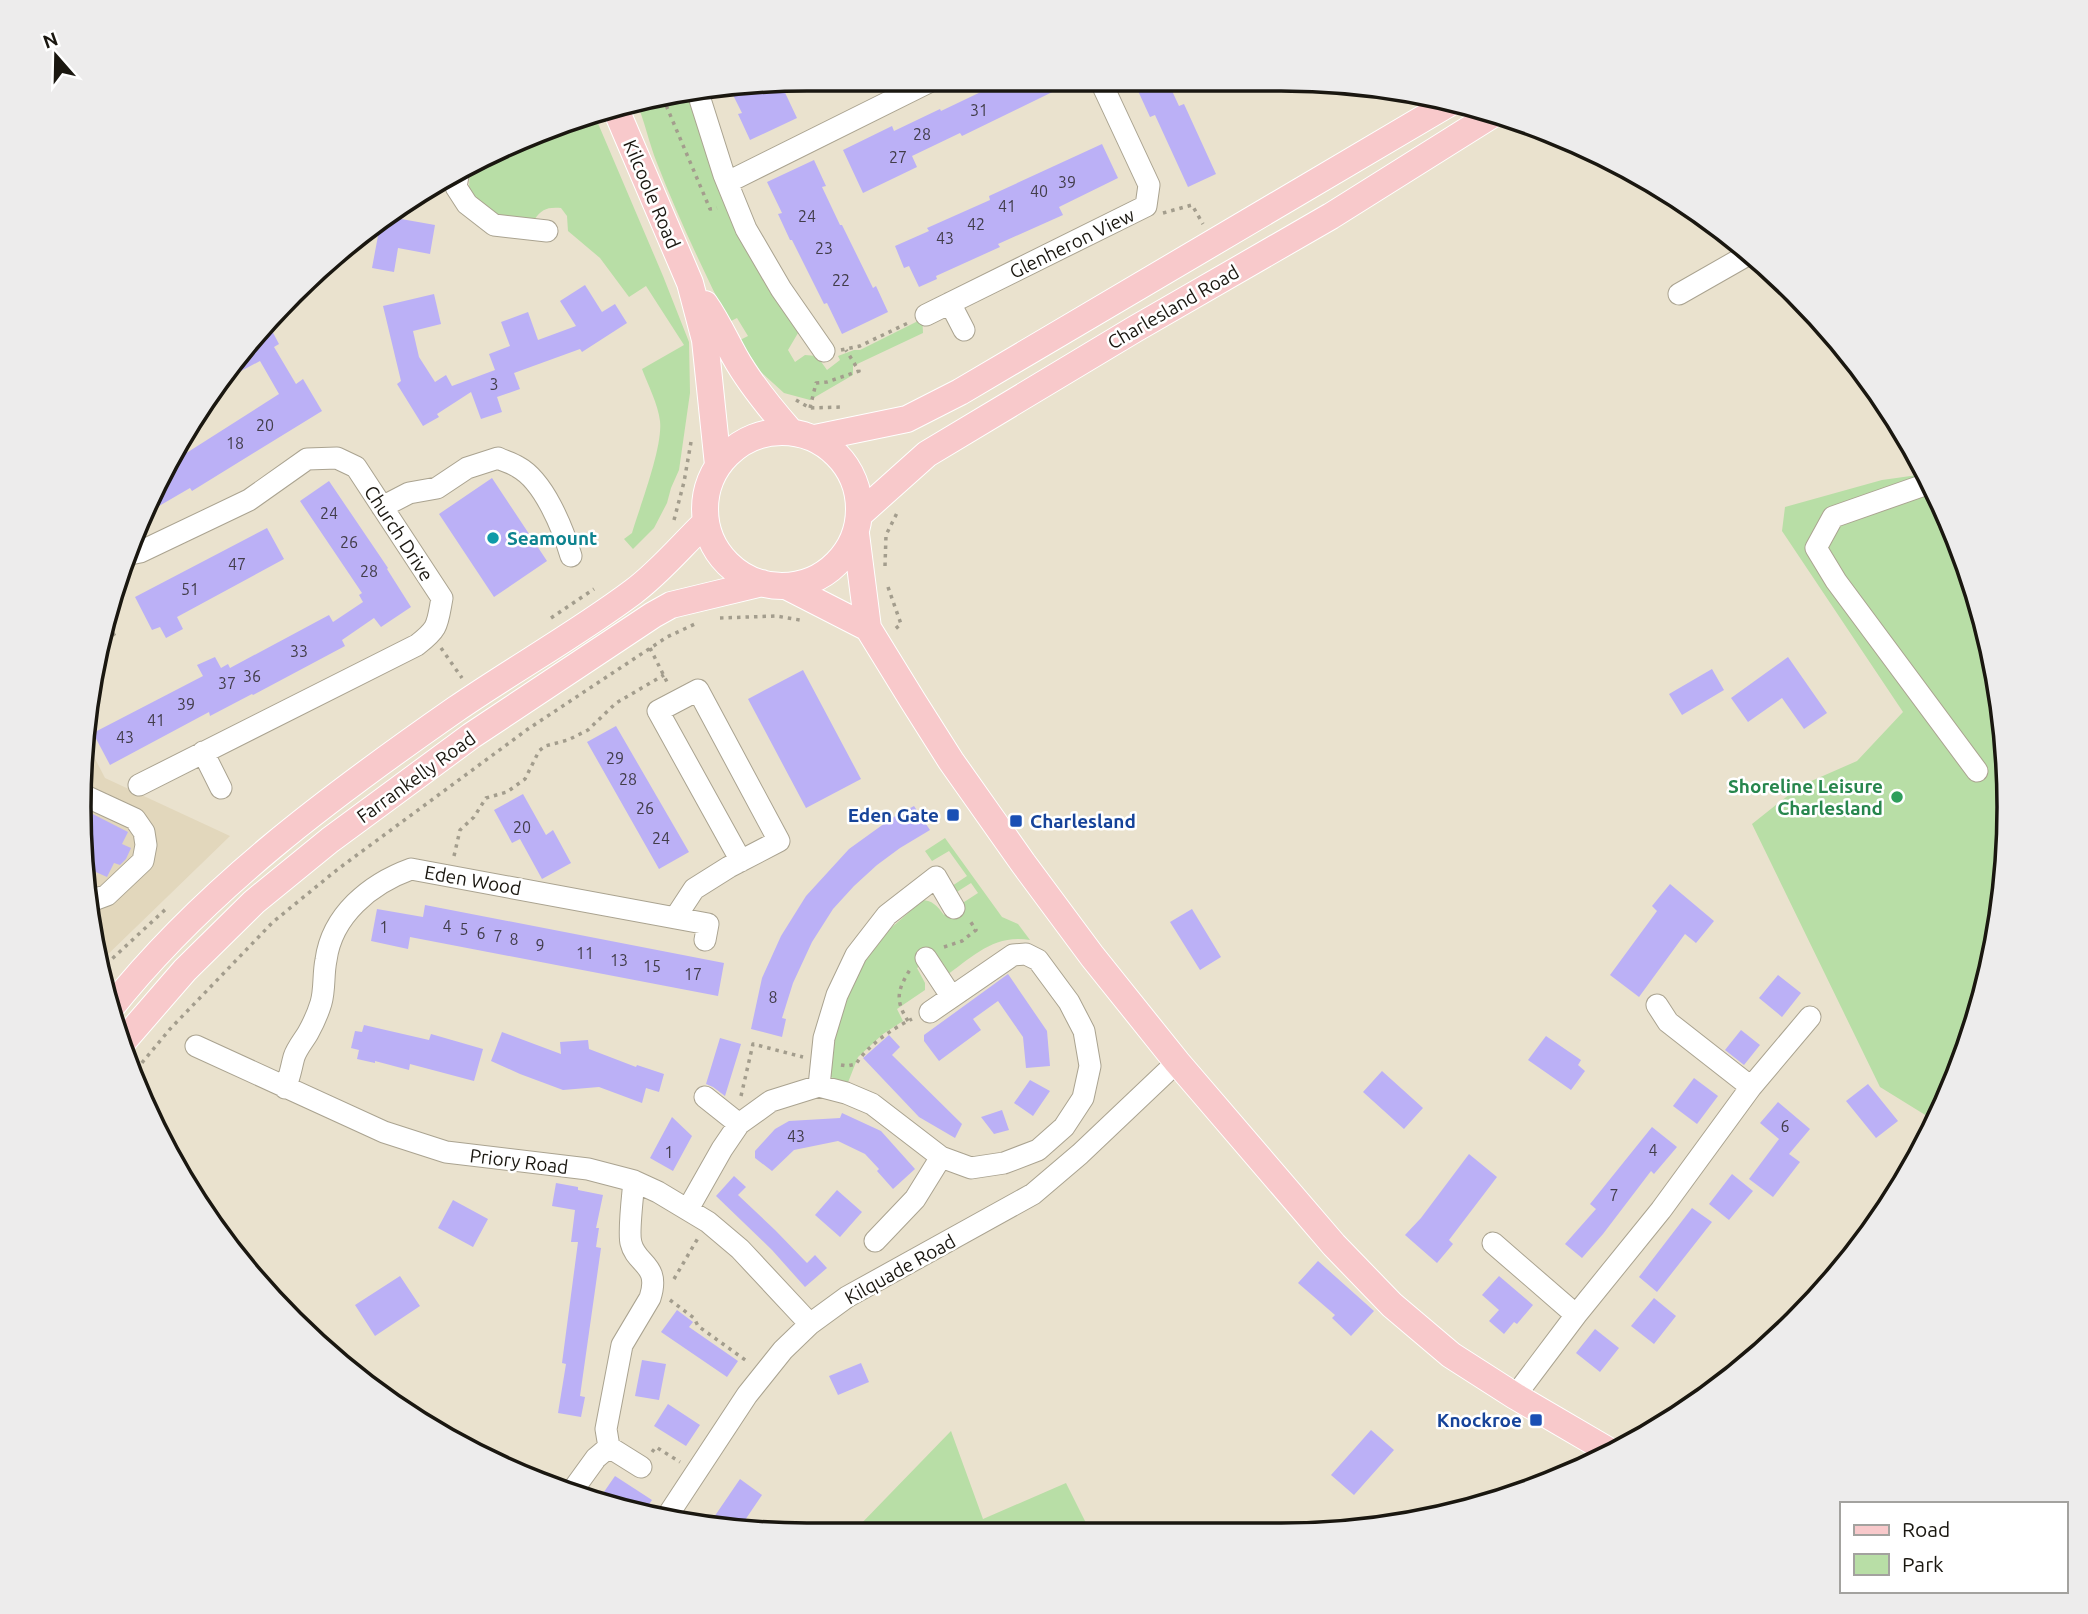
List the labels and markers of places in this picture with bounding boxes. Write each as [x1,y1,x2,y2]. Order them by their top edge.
place label: Seamount [507,527,597,549]
marker: Seamount [485,530,501,546]
place label: Shoreline Leisure Charlesland [1728,775,1883,819]
marker: Shoreline Leisure Charlesland [1889,789,1905,805]
place label: Eden Gate [848,804,939,826]
marker: Eden Gate [945,807,961,823]
place label: Charlesland [1030,810,1136,832]
marker: Charlesland [1008,813,1024,829]
place label: Knockroe [1437,1409,1522,1431]
marker: Knockroe [1528,1412,1544,1428]

